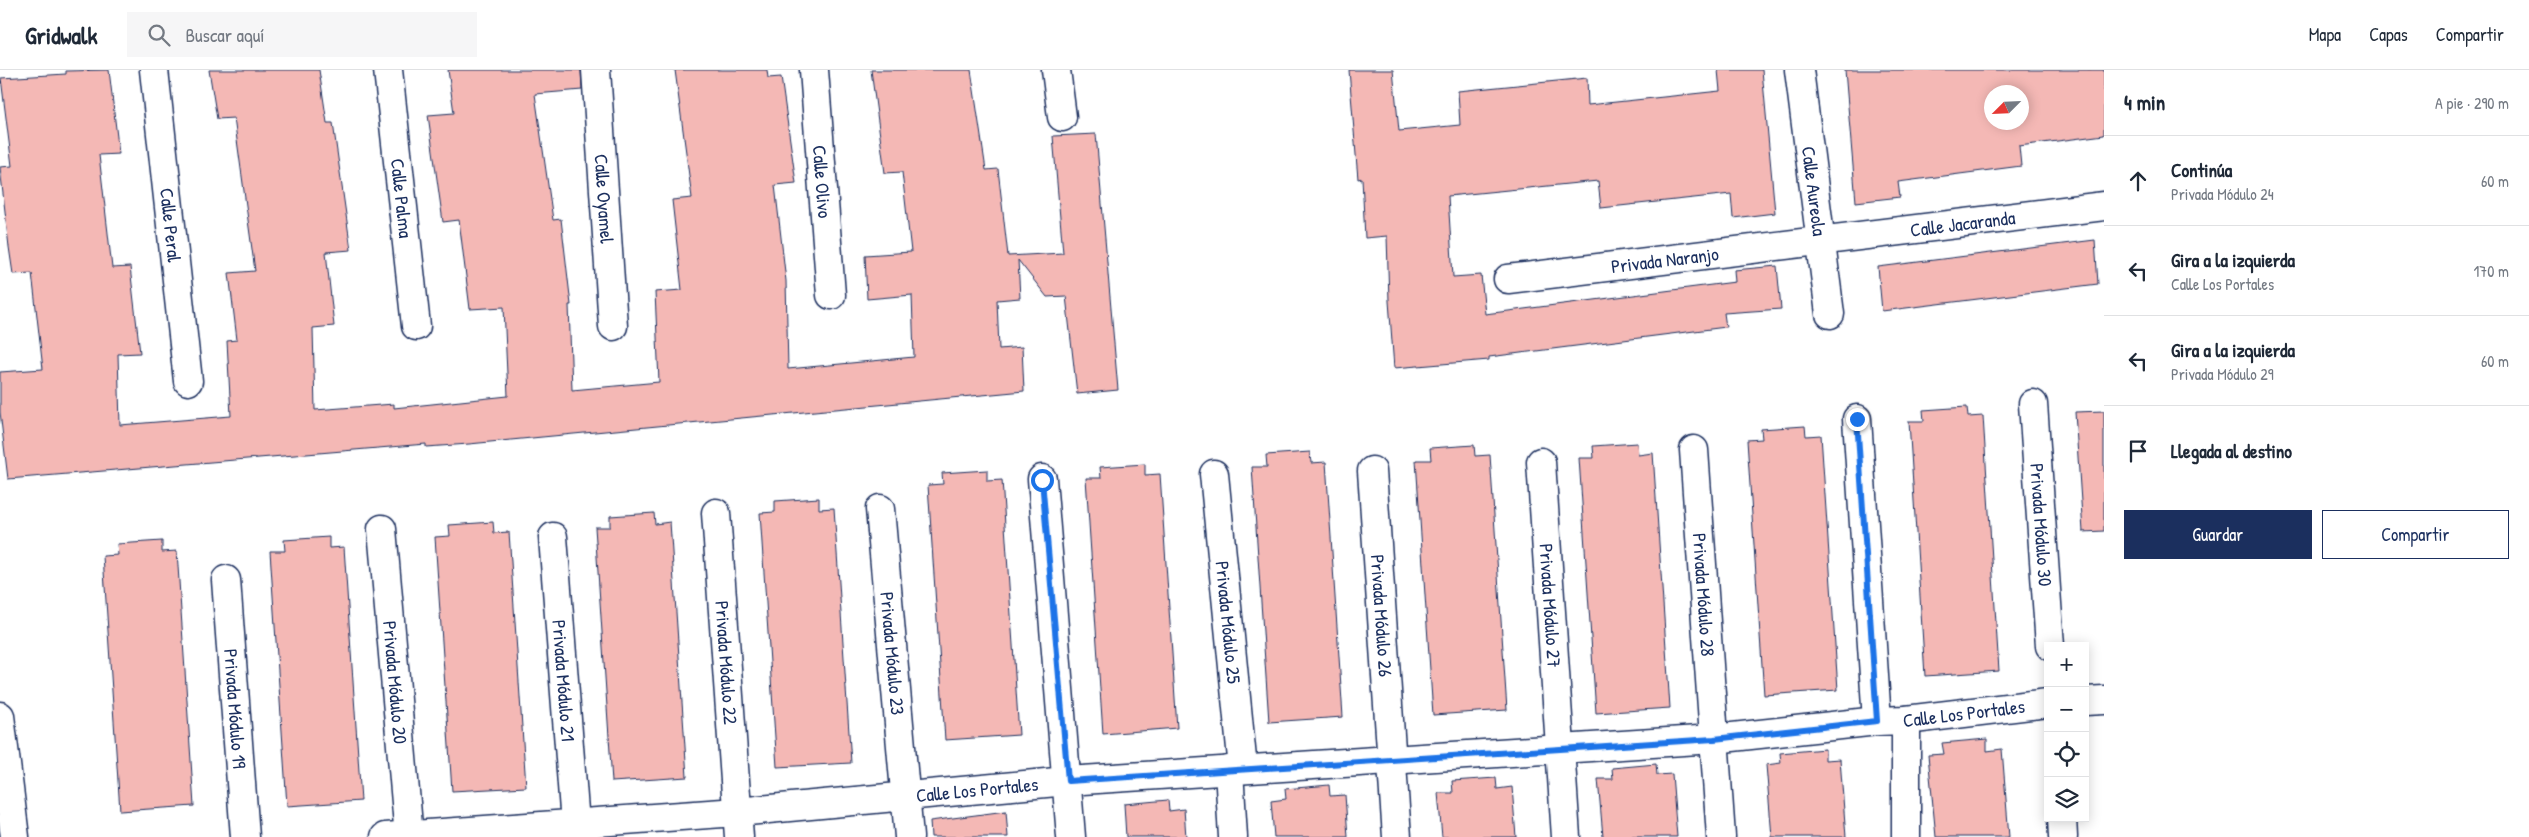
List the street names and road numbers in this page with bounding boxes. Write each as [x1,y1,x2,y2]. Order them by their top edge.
street label: Calle Olivo [807,144,838,219]
street label: Calle Aureola [1796,145,1833,238]
street label: Calle Oyamel [589,153,621,245]
street label: Calle Palma [385,157,419,240]
street label: Calle Peral [154,187,188,264]
street label: Calle Jacaranda [1909,204,2017,243]
street label: Privada Naranjo [1610,240,1720,279]
street label: Privada Módulo 30 [2024,462,2059,587]
street label: Privada Módulo 28 [1687,532,1721,657]
street label: Privada Módulo 27 [1533,543,1568,669]
street label: Privada Módulo 26 [1365,554,1399,678]
street label: Privada Módulo 25 [1210,560,1248,685]
street label: Privada Módulo 23 [874,591,911,716]
street label: Privada Módulo 22 [709,600,744,725]
street label: Privada Módulo 21 [546,619,582,742]
street label: Privada Módulo 20 [377,620,414,745]
street label: Privada Módulo 19 [218,648,253,769]
street label: Calle Los Portales [1901,693,2026,733]
street label: Calle Los Portales [915,771,1039,808]

